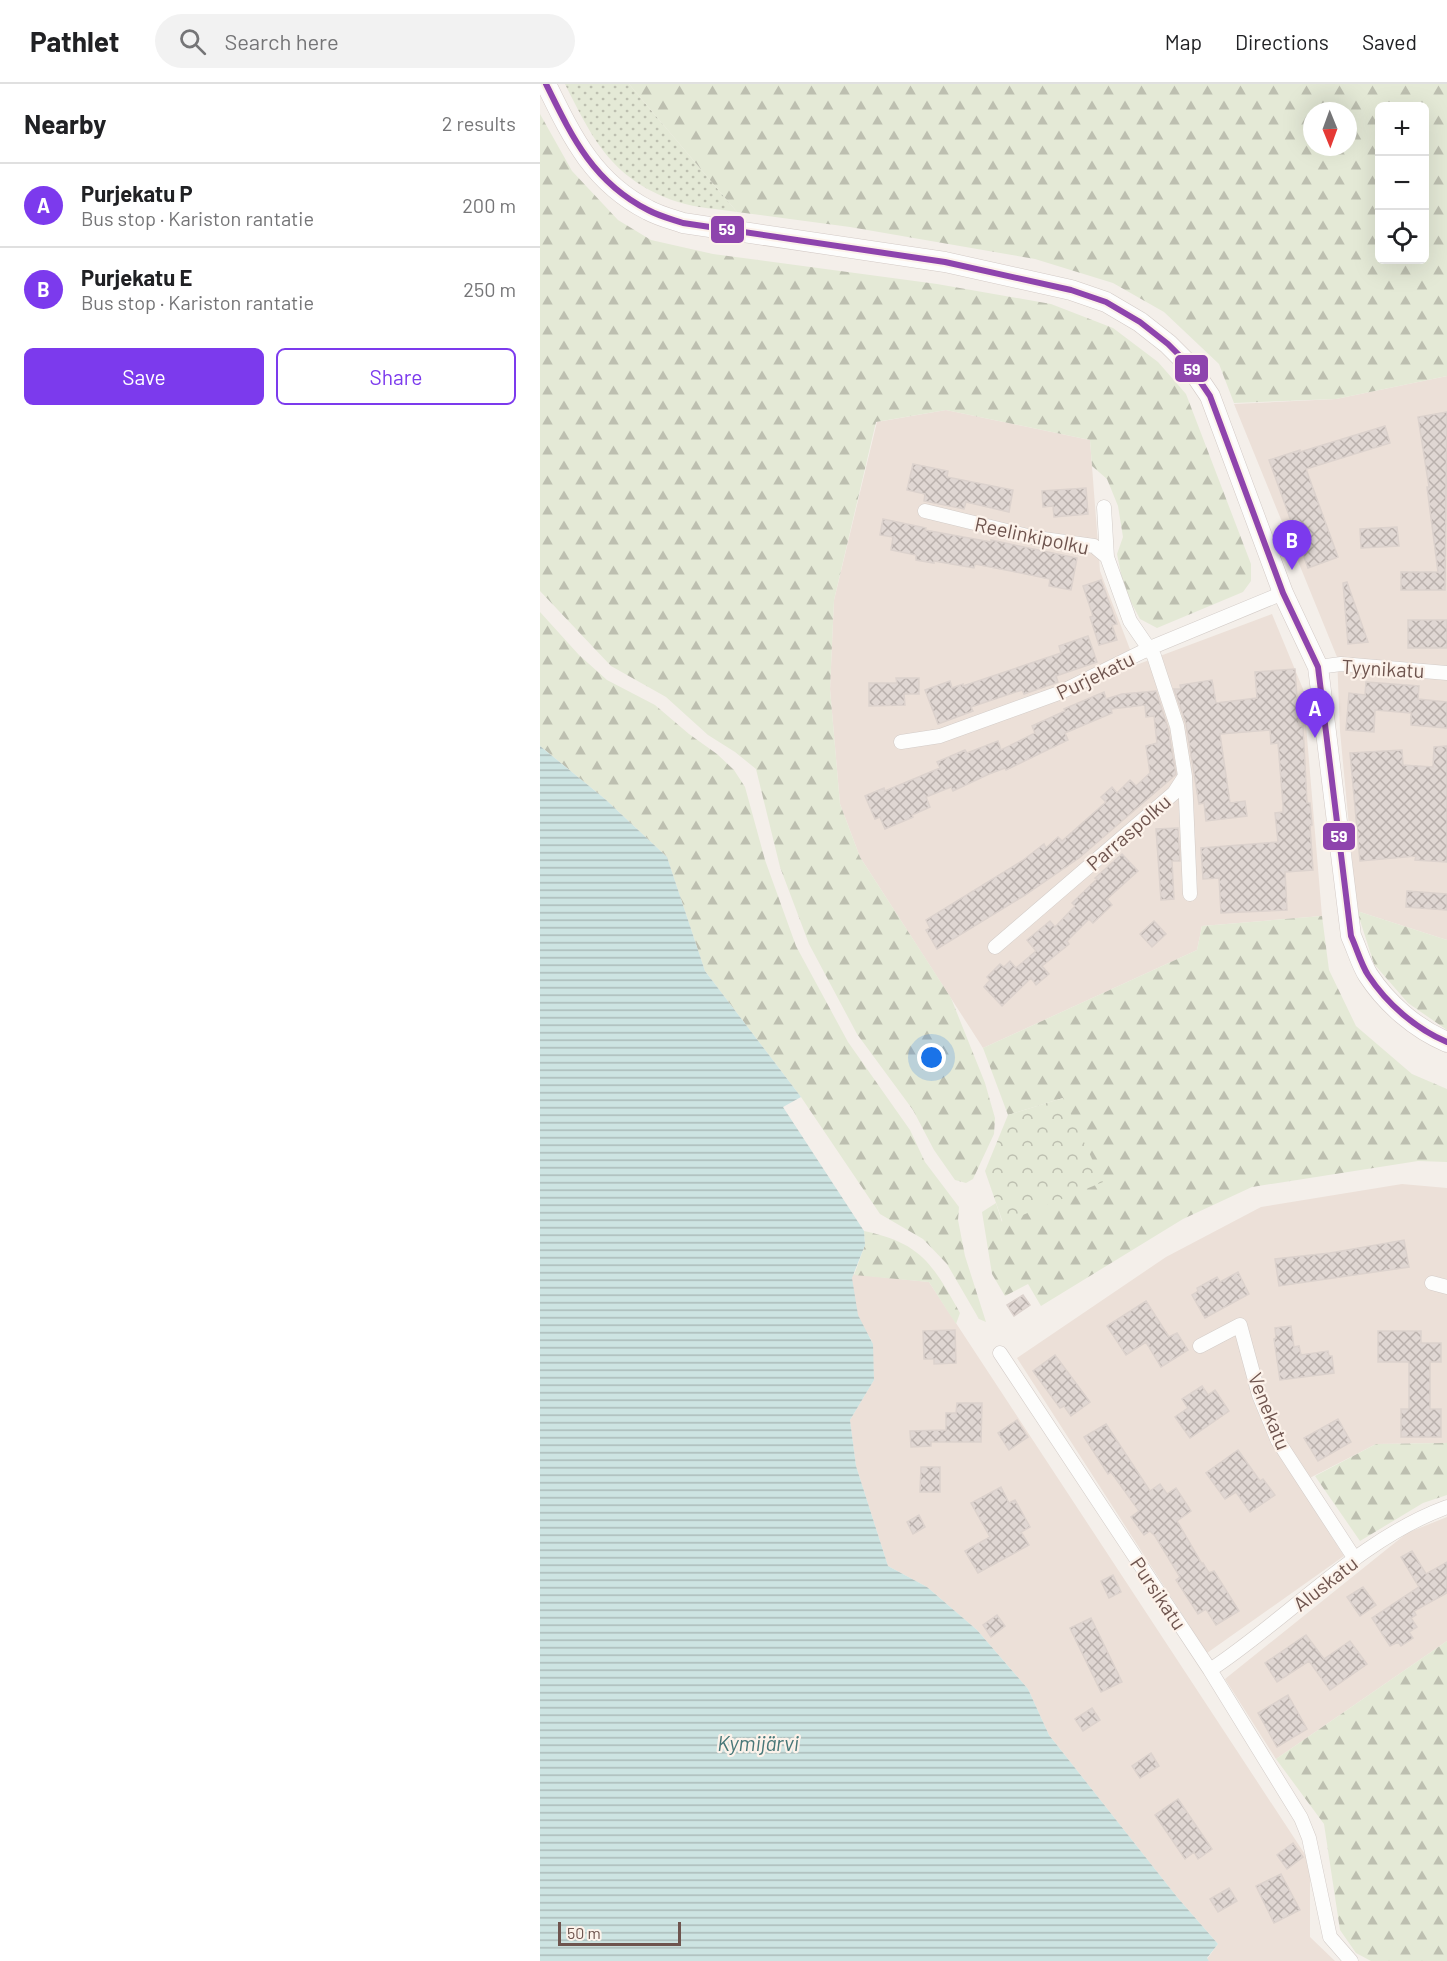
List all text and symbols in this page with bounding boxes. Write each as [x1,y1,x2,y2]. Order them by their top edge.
search box [155,14,575,68]
text: Pathlet [30,24,119,58]
icon: search [176,25,209,58]
text: Search here [224,28,339,54]
text: Map [1165,29,1202,54]
text: Directions [1235,29,1329,54]
text: Saved [1362,29,1417,54]
north arrow [1303,102,1357,156]
map controls [1375,102,1429,264]
button: + [1375,102,1429,156]
text: Nearby [24,108,106,139]
text: 2 results [442,111,516,135]
button: − [1375,156,1429,210]
text: Purjekatu P [81,180,193,206]
text: A [37,193,50,217]
text: 200 m [462,193,516,217]
text: Bus stop · Kariston rantatie [81,206,314,230]
button: locate [1375,210,1429,264]
line badge: 59 [710,215,745,244]
text: 59 [718,219,736,238]
text: Purjekatu E [81,264,192,290]
text: B [37,277,50,301]
text: 250 m [463,277,516,301]
text: Bus stop · Kariston rantatie [81,290,314,314]
button: Save [24,348,264,405]
button: Share [276,348,516,405]
line badge: 59 [1174,354,1209,383]
text: 59 [1183,359,1201,378]
street label: Reelinkipolku [973,511,1091,559]
pin: B [1272,520,1311,570]
street label: Purjekatu [1052,646,1138,704]
street label: Tyynikatu [1341,654,1425,682]
pin: A [1296,688,1334,738]
street label: Parraspolku [1081,789,1175,875]
line badge: 59 [1322,822,1356,851]
text: 59 [1330,826,1348,845]
your location [917,1043,946,1072]
street label: Venekatu [1244,1369,1296,1453]
street label: Aluskatu [1288,1550,1362,1616]
street label: Pursikatu [1126,1552,1192,1634]
water label: Kymijärvi [717,1730,800,1755]
scale bar [558,1919,681,1946]
text: 50 m [567,1923,601,1942]

